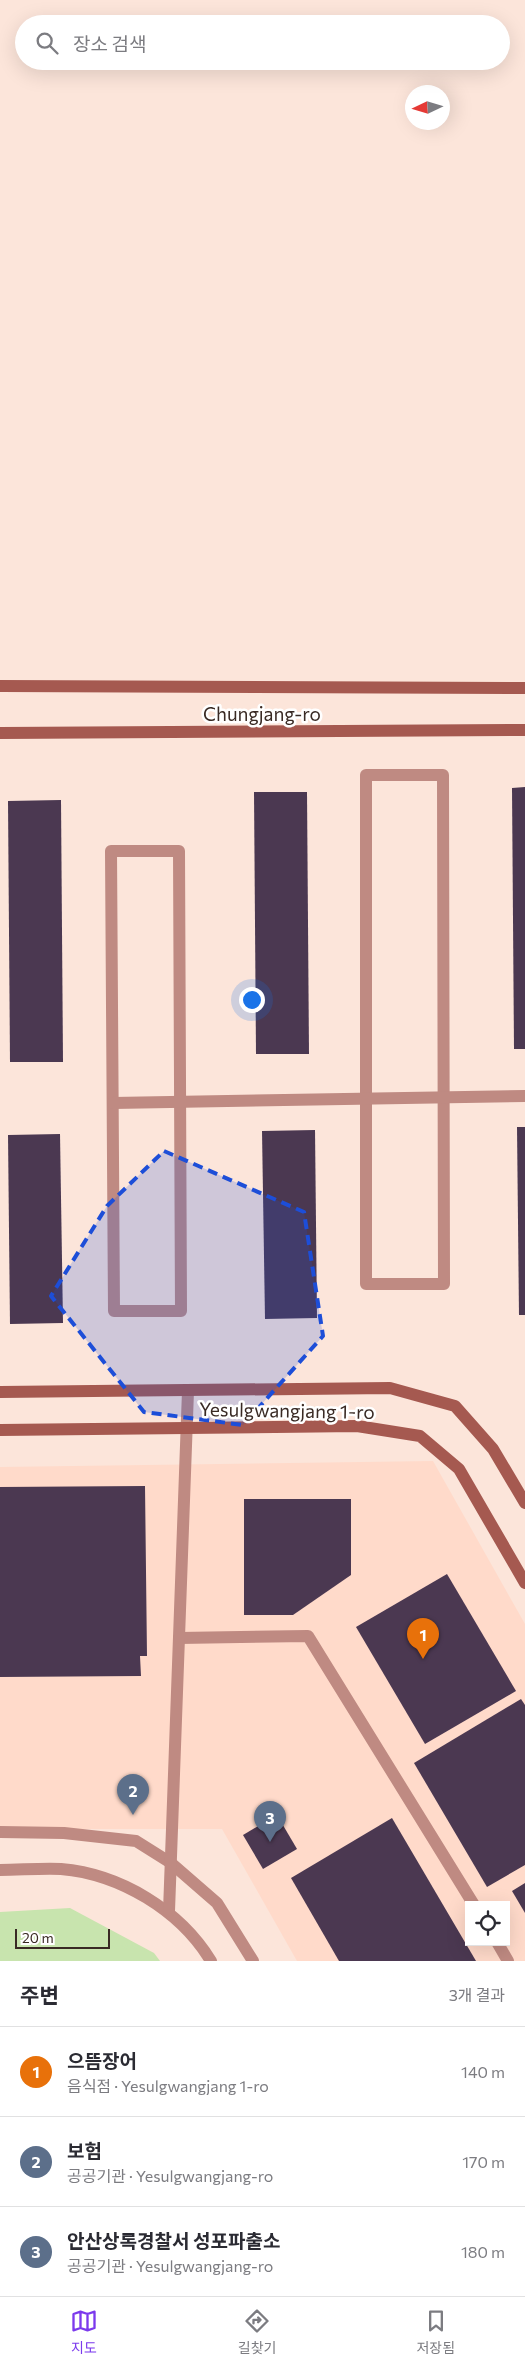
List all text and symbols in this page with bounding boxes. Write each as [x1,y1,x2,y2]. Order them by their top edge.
search box [15,15,510,70]
icon: search [33,29,61,57]
text: 장소 검색 [73,32,147,55]
north arrow [405,85,450,130]
street label: Chungjang-ro [203,702,321,725]
your location [239,987,265,1013]
street label: Yesulgwangjang 1-ro [199,1397,375,1423]
pin: 1 [407,1618,439,1659]
pin: 2 [117,1774,149,1815]
pin: 3 [254,1801,286,1842]
map controls [465,1901,510,1946]
button: locate [465,1901,510,1946]
scale bar [15,1926,110,1949]
text: 20 m [22,1929,54,1946]
text: 주변 [20,1982,59,2007]
text: 3개 결과 [449,1985,505,2004]
text: 으뜸장어 [67,2049,137,2072]
text: 1 [32,2062,40,2081]
text: 140 m [461,2062,505,2081]
text: 음식점 · Yesulgwangjang 1-ro [67,2076,269,2095]
text: 보험 [67,2139,102,2162]
text: 2 [31,2152,41,2171]
text: 170 m [462,2152,505,2171]
text: 공공기관 · Yesulgwangjang-ro [67,2166,273,2185]
text: 안산상록경찰서 성포파출소 [67,2229,280,2252]
text: 3 [31,2242,41,2261]
text: 180 m [461,2242,505,2261]
text: 공공기관 · Yesulgwangjang-ro [67,2256,273,2275]
tab: 지도 [70,2307,98,2357]
tab: 길찾기 [238,2307,277,2357]
tab: 저장됨 [416,2307,455,2357]

